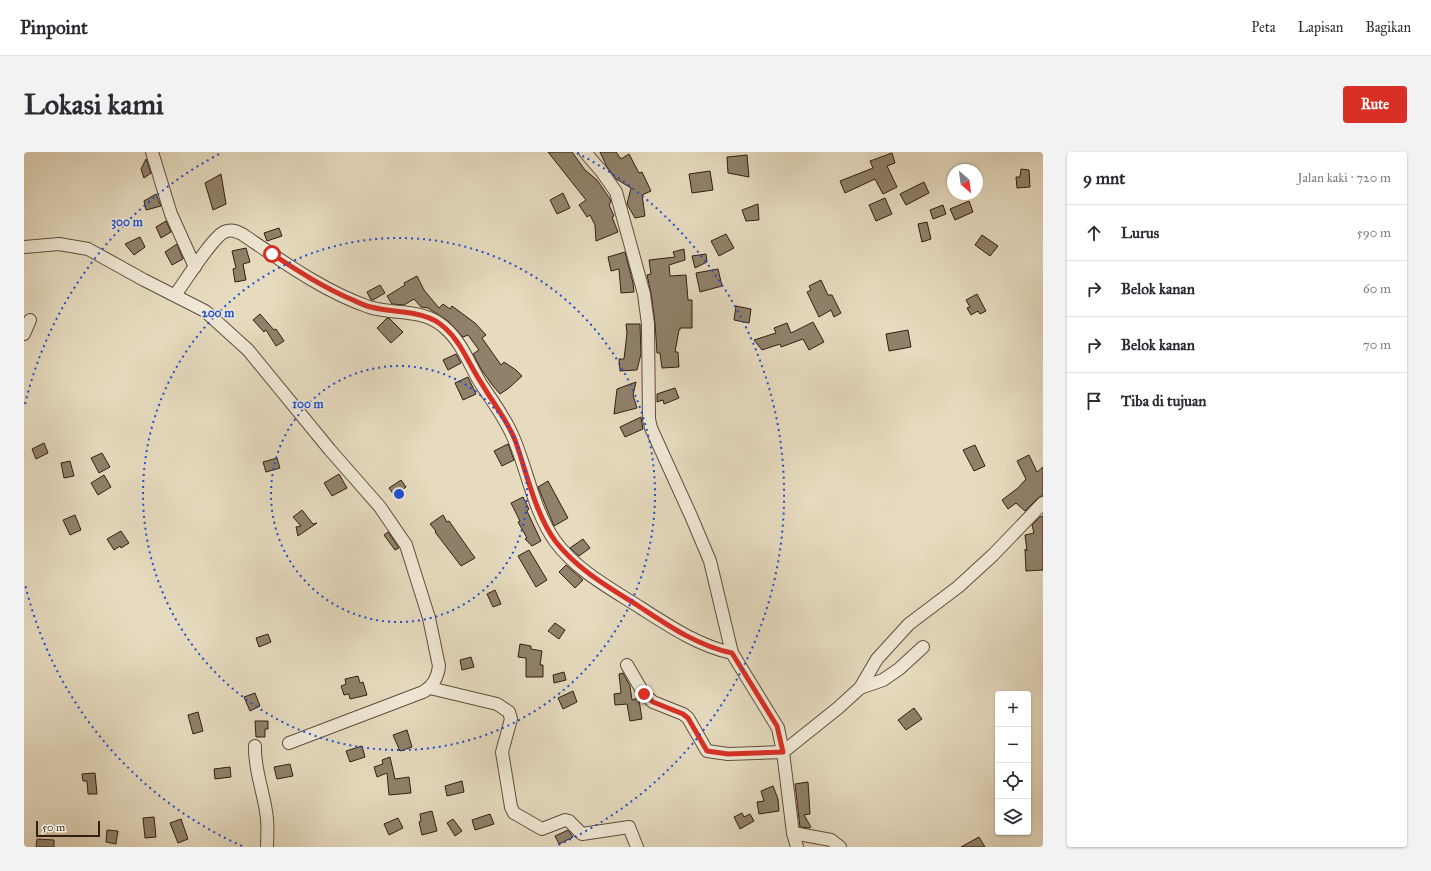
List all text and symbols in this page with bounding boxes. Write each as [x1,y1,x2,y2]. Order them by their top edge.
text: Pinpoint [20,16,88,39]
text: Peta [1251,19,1276,36]
text: Lapisan [1298,19,1343,36]
text: Bagikan [1365,19,1411,36]
button: Rute [1343,86,1407,123]
text: Lokasi kami [24,87,164,122]
north arrow [947,164,983,200]
text: 9 mnt [1083,168,1125,189]
text: Jalan kaki · 720 m [1298,170,1391,186]
text: 300 m [111,215,144,230]
icon: ahead [1083,222,1105,244]
text: Lurus [1121,224,1159,242]
text: 590 m [1357,225,1391,241]
route start [263,245,281,263]
icon: right [1083,278,1105,300]
text: Belok kanan [1121,280,1195,298]
text: 60 m [1363,281,1391,297]
text: 200 m [202,306,235,320]
icon: right [1083,334,1105,356]
text: Belok kanan [1121,336,1195,354]
text: 70 m [1363,337,1391,353]
icon: arrive [1083,390,1105,412]
text: Tiba di tujuan [1121,392,1206,410]
text: 100 m [292,397,325,411]
centre of rings [392,487,406,501]
route end [635,685,653,703]
map controls [995,691,1031,835]
button: + [995,691,1031,727]
button: − [995,727,1031,763]
button: locate [995,763,1031,799]
button: layers [995,799,1031,835]
scale bar [36,819,100,838]
text: 50 m [42,821,65,834]

